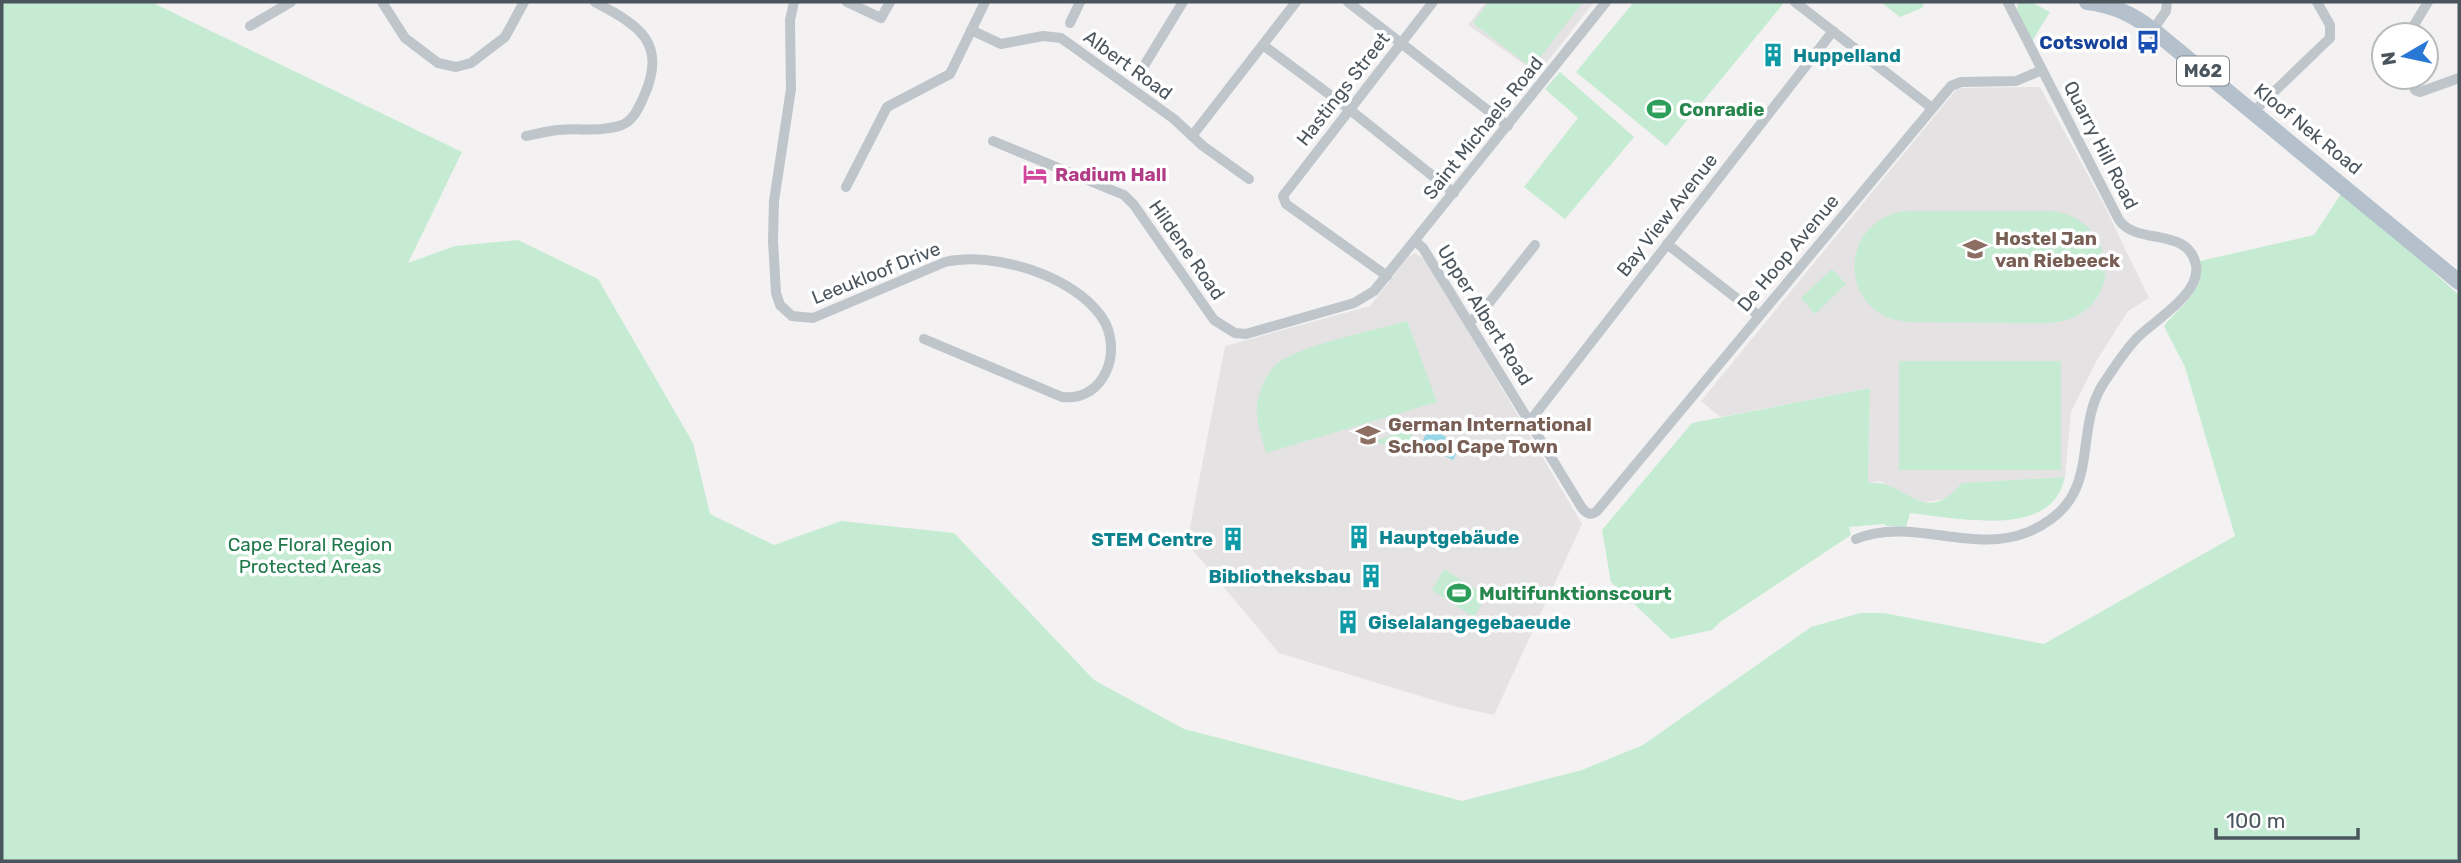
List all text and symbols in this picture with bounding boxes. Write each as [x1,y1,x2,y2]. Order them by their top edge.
north arrow [2370,21,2440,91]
street label: Albert Road [1079,25,1177,105]
street label: Hastings Street [1291,27,1395,150]
bus stop icon: Cotswold [2134,28,2162,56]
place label: Cotswold [2039,31,2128,54]
building icon: Huppelland [1759,41,1787,69]
place label: Huppelland [1793,44,1901,67]
text: N [2376,50,2401,67]
street label: Saint Michaels Road [1418,52,1548,204]
road number: M62 [2177,56,2229,86]
street label: Quarry Hill Road [2059,77,2143,213]
street label: Kloof Nek Road [2249,78,2367,180]
sports icon: Conradie [1645,95,1673,123]
place label: Conradie [1679,98,1765,121]
street label: Bay View Avenue [1612,149,1722,281]
hotel icon: Radium Hall [1021,160,1049,188]
place label: Radium Hall [1055,163,1167,186]
street label: De Hoop Avenue [1732,190,1844,316]
street label: Hildene Road [1144,196,1230,304]
place label: Hostel Jan van Riebeeck [1995,227,2120,272]
school or university icon: Hostel Jan van Riebeeck [1961,235,1989,263]
street label: Leeukloof Drive [808,237,944,309]
street label: Upper Albert Road [1433,241,1537,389]
place label: German International School Cape Town [1388,413,1592,458]
school or university icon: German International School Cape Town [1354,421,1382,449]
building icon: Hauptgebäude [1345,523,1373,551]
building icon: STEM Centre [1219,525,1247,553]
place label: Hauptgebäude [1379,526,1519,549]
place label: STEM Centre [1091,528,1213,551]
park label: Cape Floral Region Protected Areas [228,533,392,578]
building icon: Bibliotheksbau [1357,562,1385,590]
place label: Bibliotheksbau [1208,565,1351,588]
sports icon: Multifunktionscourt [1445,579,1473,607]
place label: Multifunktionscourt [1479,582,1672,605]
building icon: Giselalangegebaeude [1334,608,1362,636]
place label: Giselalangegebaeude [1368,611,1571,634]
scale bar [2216,796,2358,840]
text: 100 m [2226,808,2285,833]

